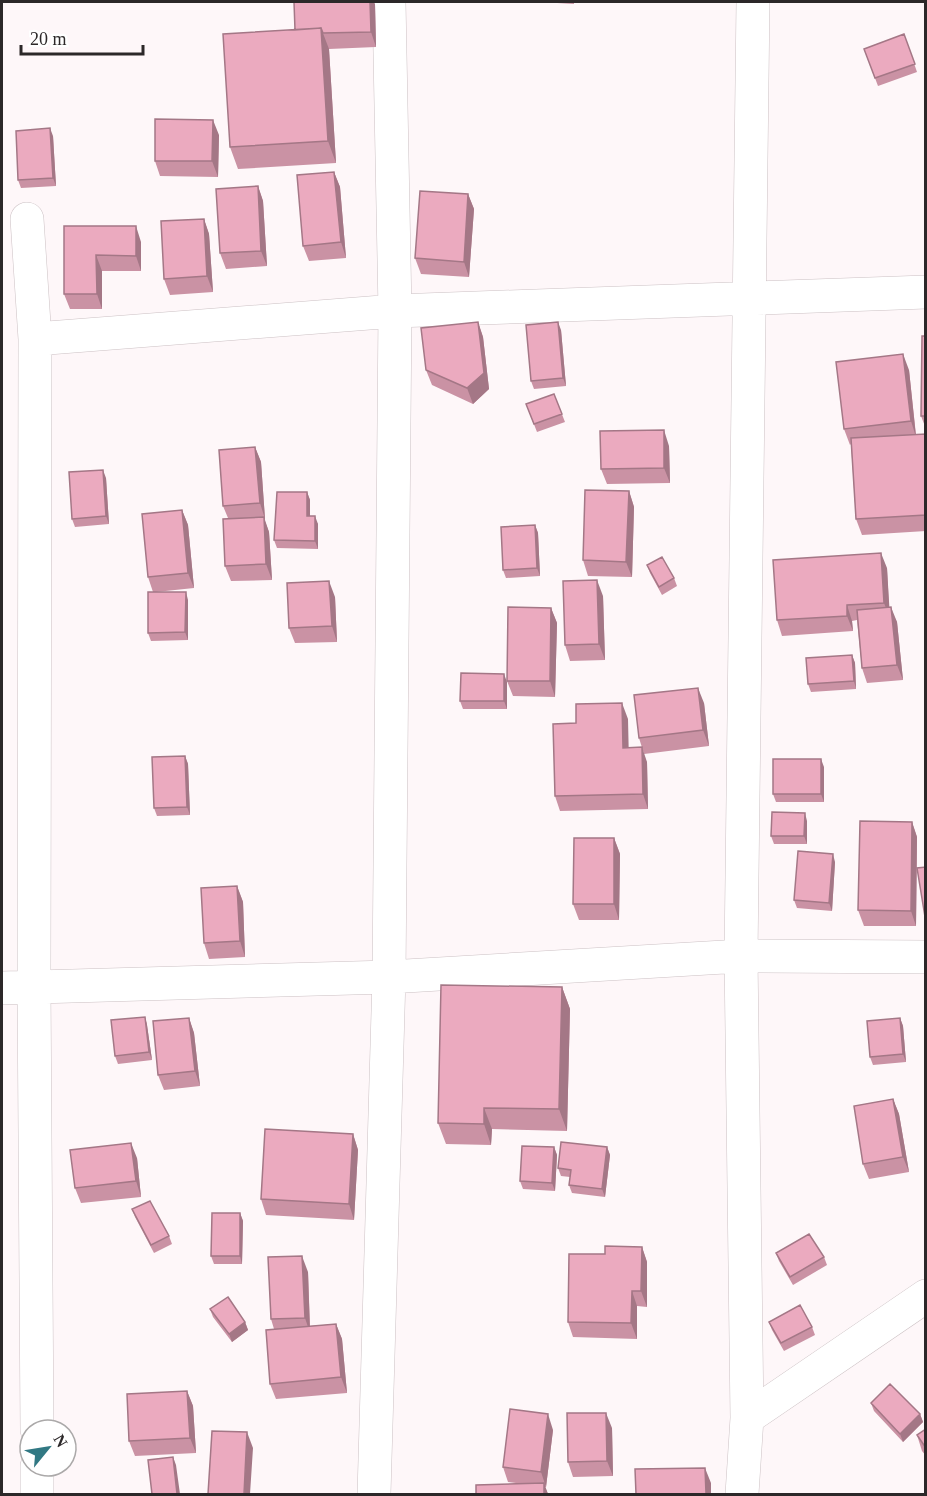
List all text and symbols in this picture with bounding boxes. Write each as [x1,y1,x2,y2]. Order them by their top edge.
scale bar [21,18,142,56]
text: 20 m [30,29,67,49]
north arrow [18,1418,78,1478]
text: N [50,1431,71,1450]

